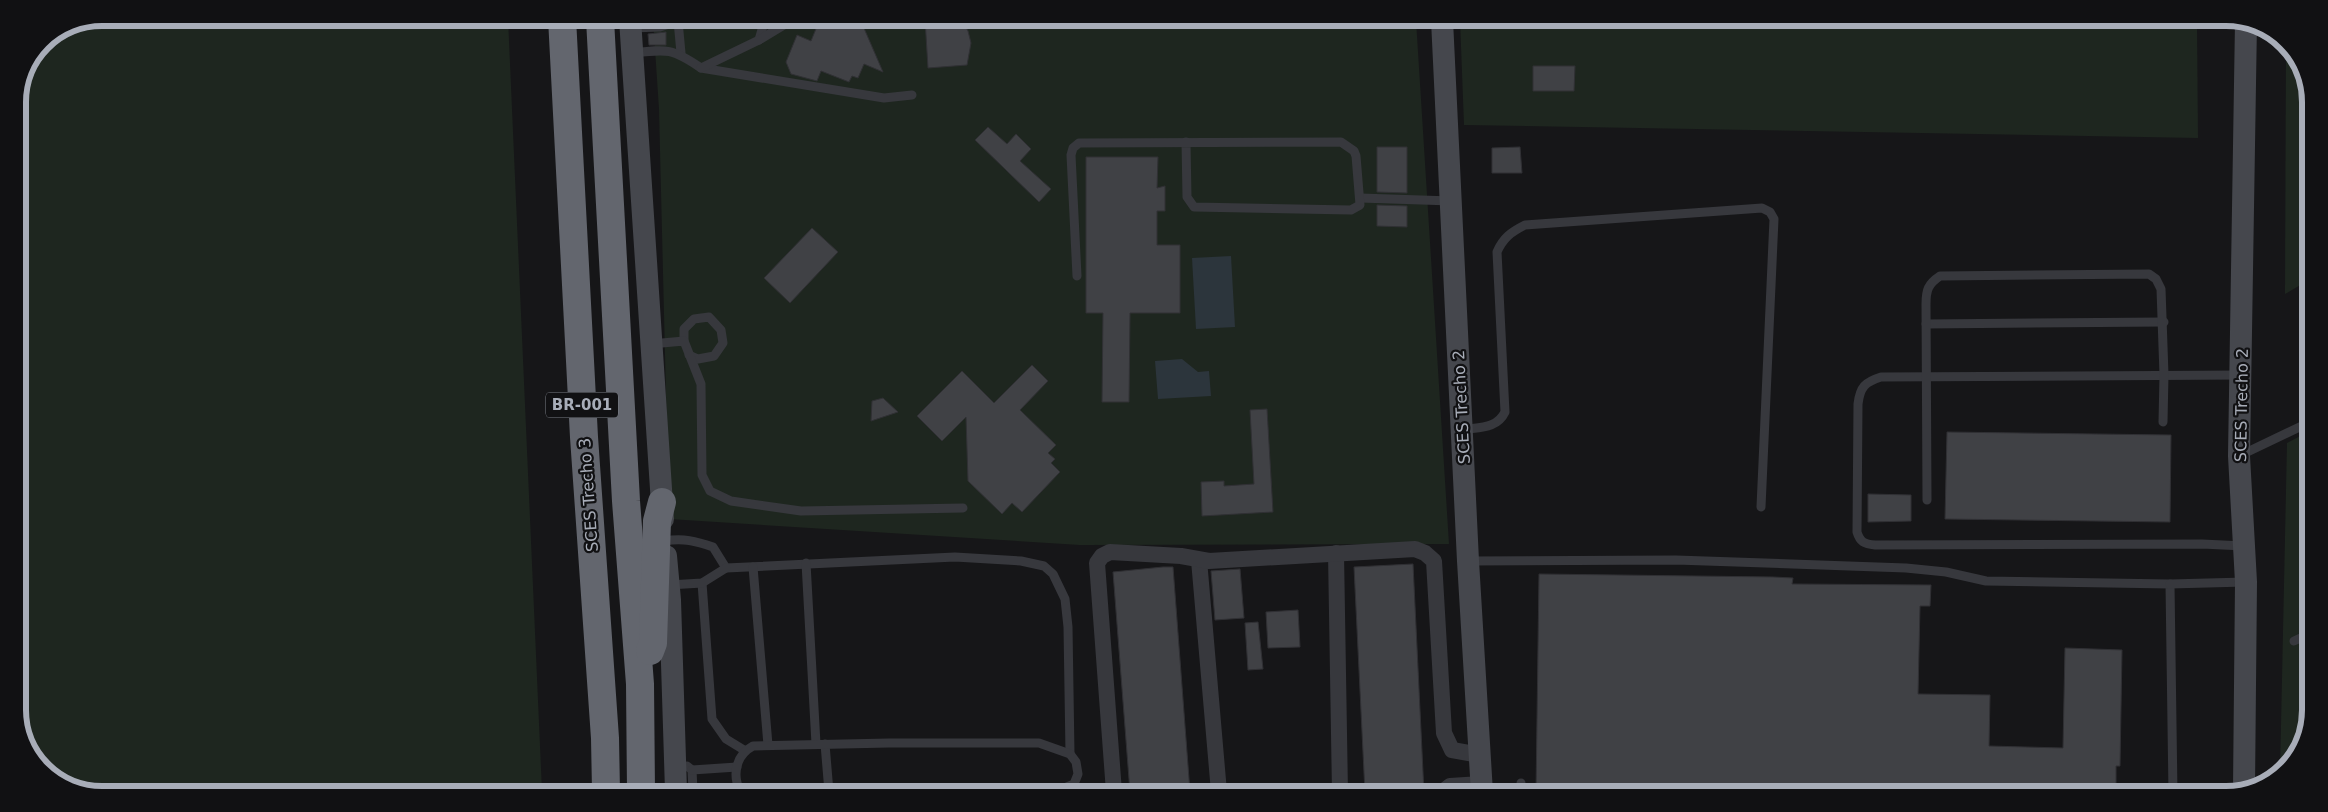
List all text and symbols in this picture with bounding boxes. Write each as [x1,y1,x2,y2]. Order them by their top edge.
street label: SCES Trecho 2 [2231,348,2252,462]
street label: SCES Trecho 2 [1449,349,1474,464]
road number: BR-001 [546,392,618,418]
street label: SCES Trecho 3 [575,437,602,553]

